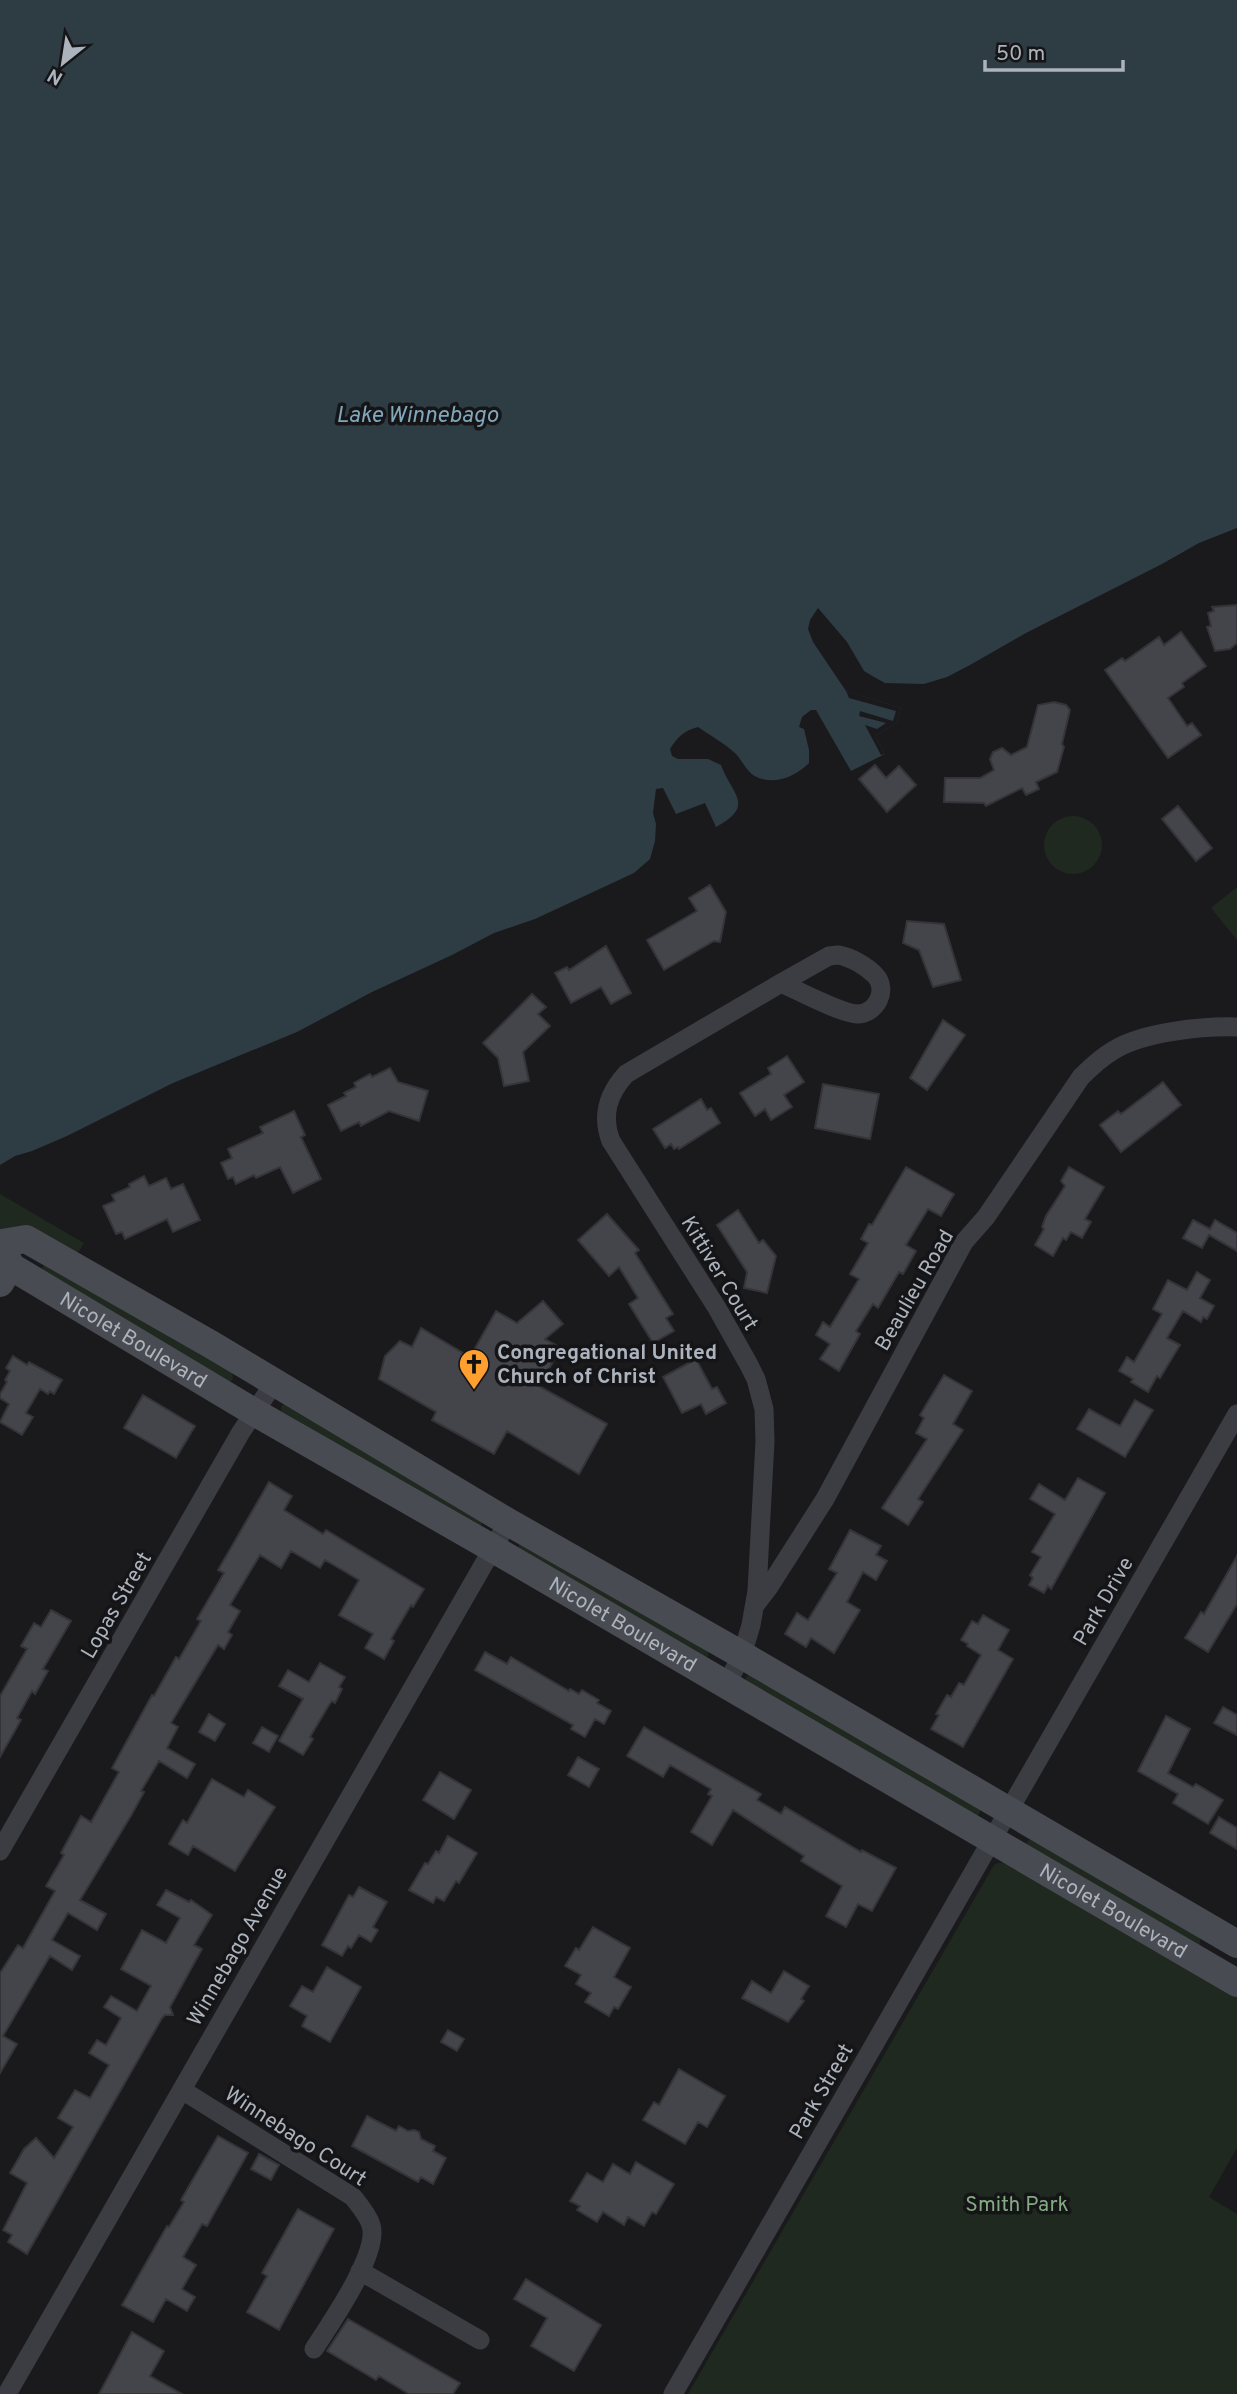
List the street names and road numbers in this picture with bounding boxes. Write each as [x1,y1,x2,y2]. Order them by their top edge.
street label: Kittiver Court [674,1212,763,1336]
street label: Beaulieu Road [870,1225,961,1356]
street label: Nicolet Boulevard [54,1287,211,1396]
street label: Lopas Street [76,1547,159,1664]
street label: Park Drive [1068,1553,1140,1651]
street label: Nicolet Boulevard [543,1572,701,1680]
street label: Nicolet Boulevard [1034,1858,1192,1966]
street label: Winnebago Avenue [182,1862,295,2031]
street label: Park Street [784,2039,861,2144]
street label: Winnebago Court [219,2081,371,2193]

